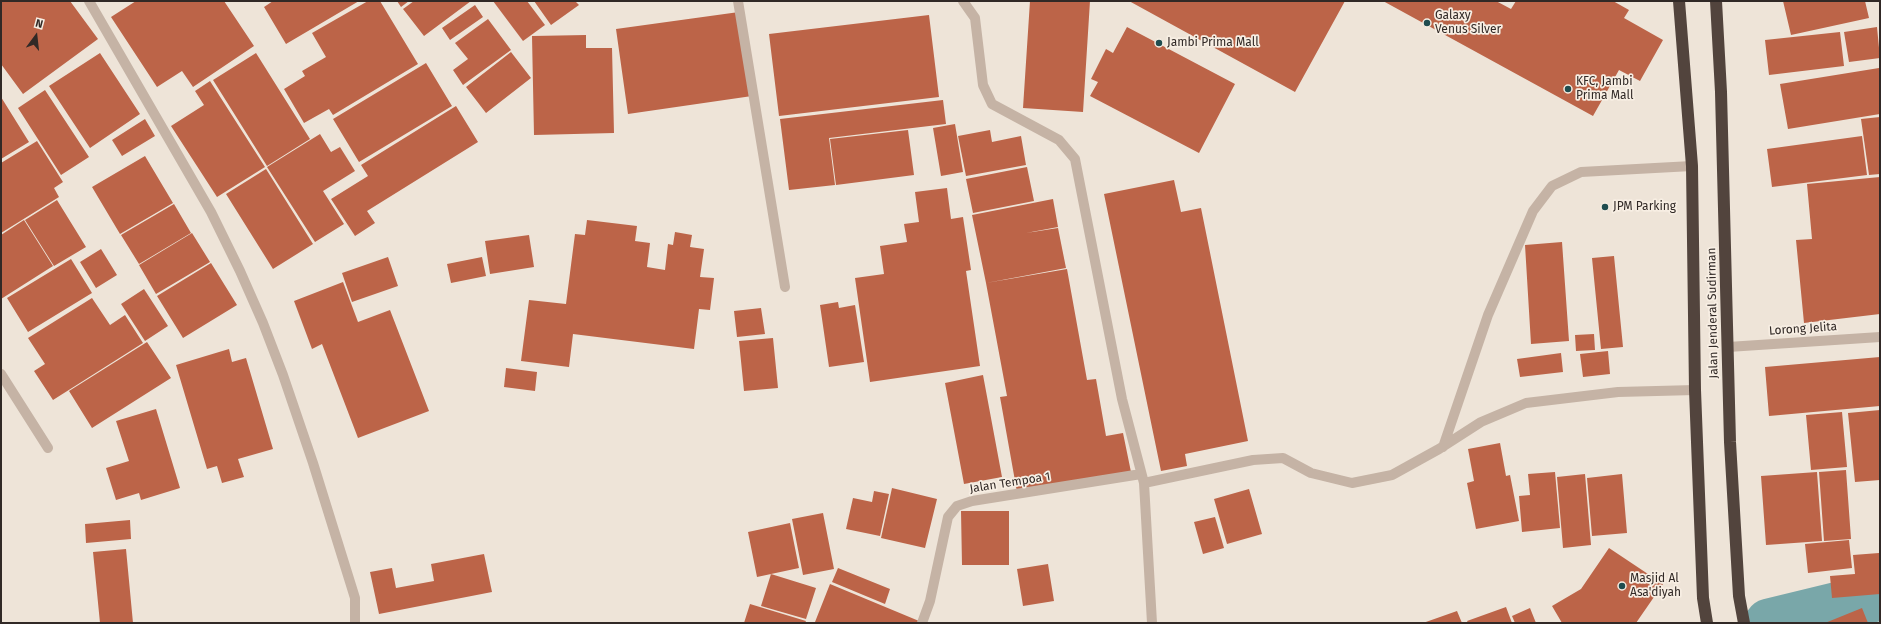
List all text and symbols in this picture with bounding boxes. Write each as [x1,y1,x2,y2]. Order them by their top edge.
place label: Galaxy Venus Silver [1435,9,1501,37]
north arrow [16,16,56,56]
text: N [34,17,44,31]
marker: Galaxy Venus Silver [1422,18,1432,28]
place label: Jambi Prima Mall [1167,36,1259,50]
marker: Jambi Prima Mall [1154,38,1164,48]
place label: KFC, Jambi Prima Mall [1576,75,1634,103]
marker: KFC, Jambi Prima Mall [1563,84,1573,94]
place label: JPM Parking [1613,200,1676,214]
marker: JPM Parking [1600,202,1610,212]
street label: Jalan Jenderal Sudirman [1705,247,1721,379]
street label: Lorong Jelita [1768,319,1838,339]
street label: Jalan Tempoa 1 [969,470,1051,496]
place label: Masjid Al Asa'diyah [1630,572,1681,600]
marker: Masjid Al Asa'diyah [1617,581,1627,591]

